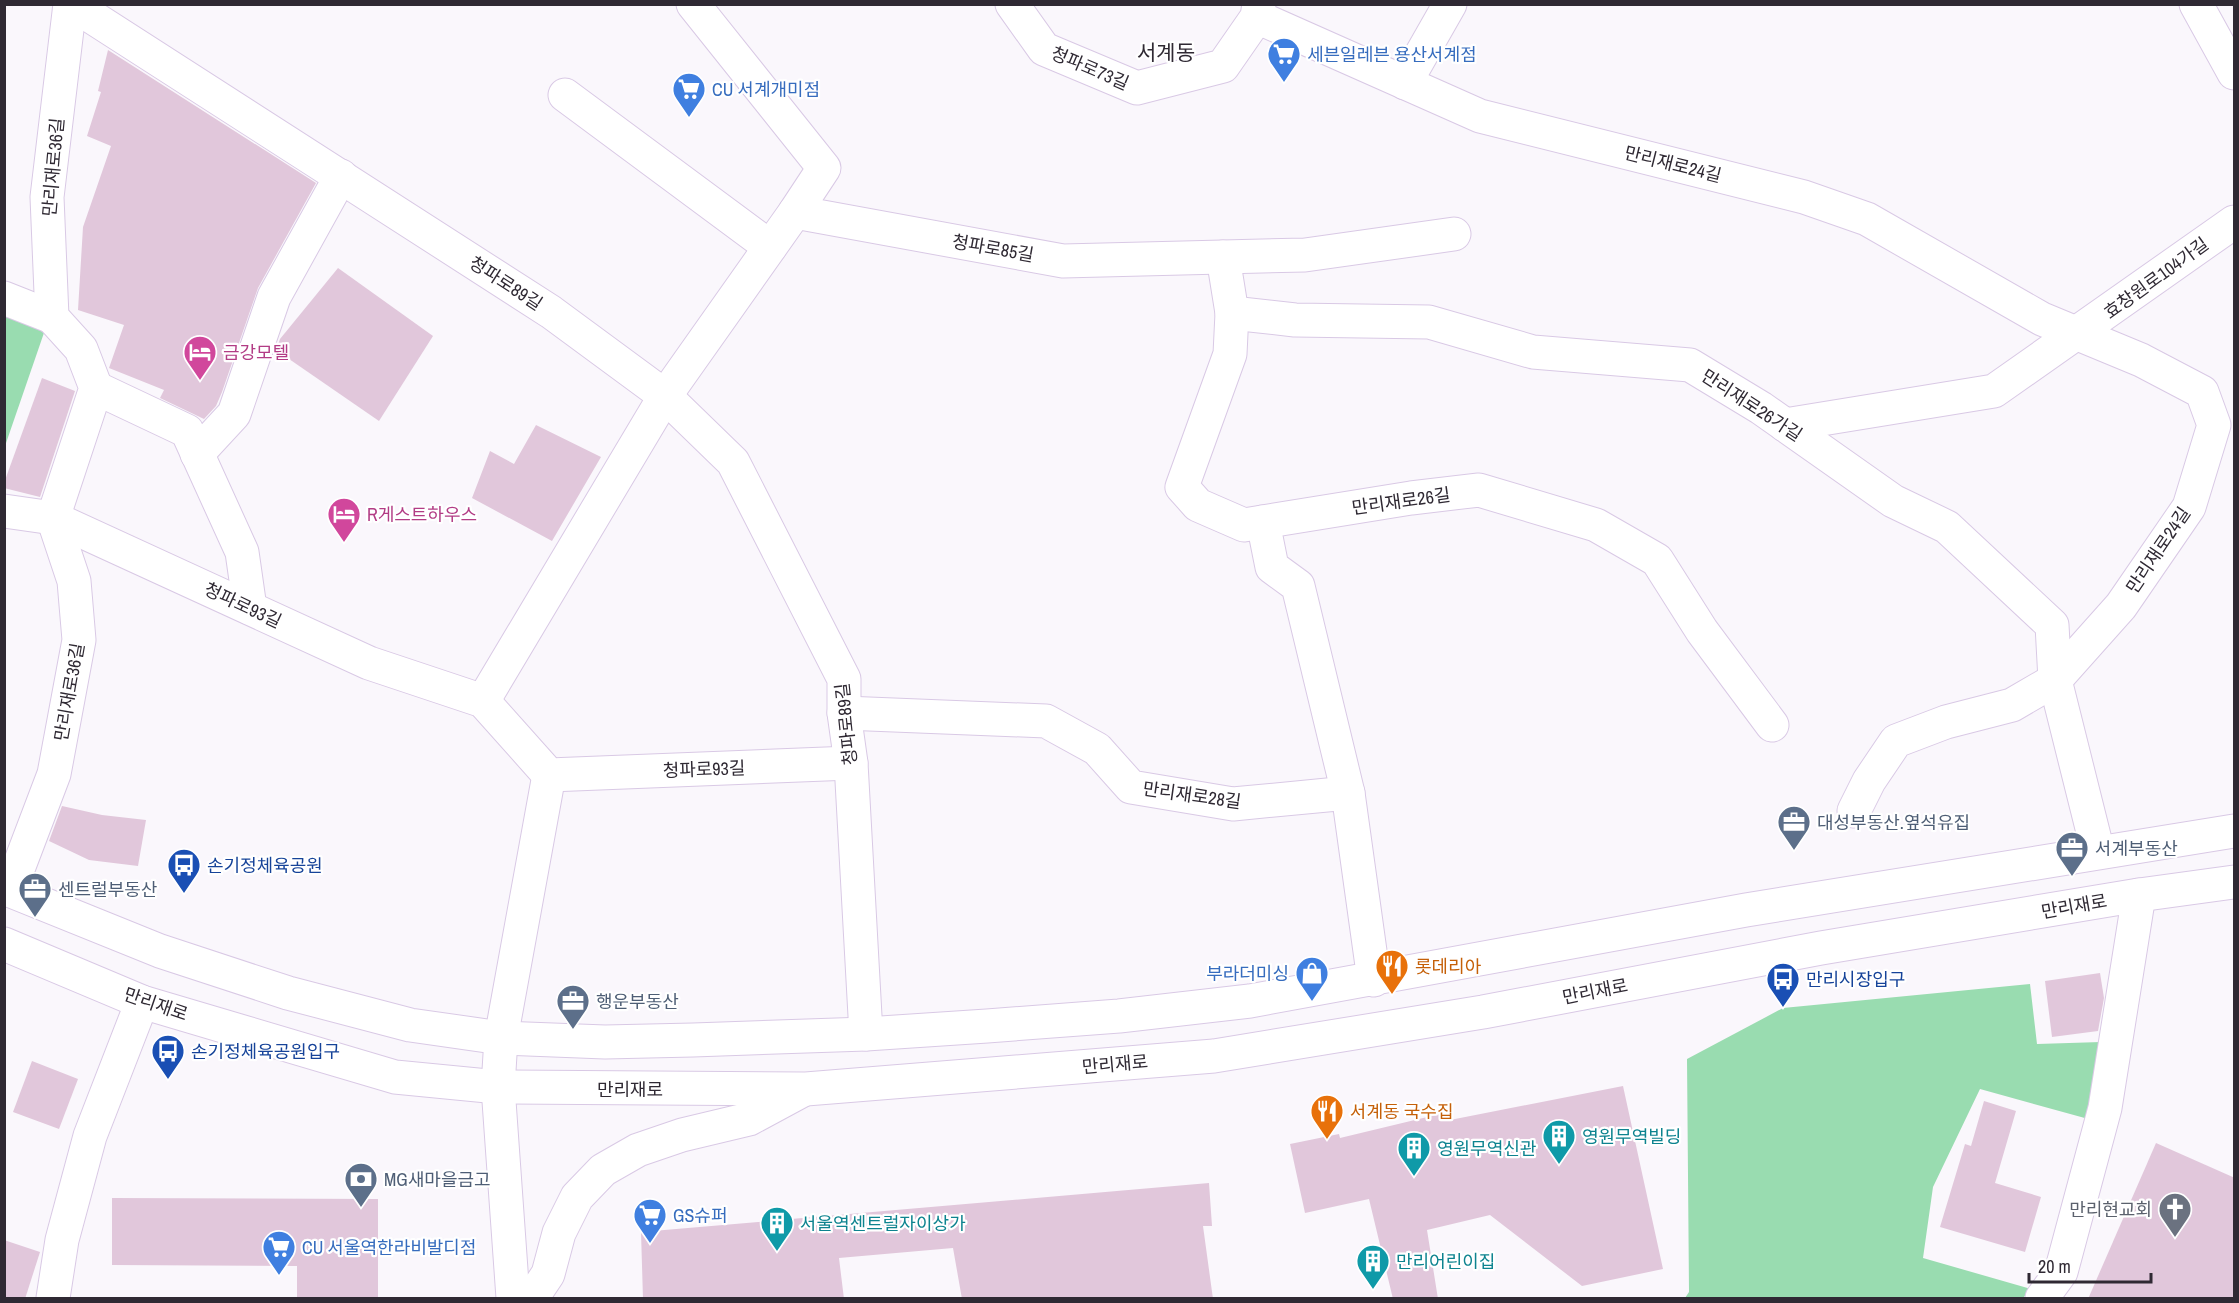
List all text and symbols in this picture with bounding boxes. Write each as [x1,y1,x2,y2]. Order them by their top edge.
supermarket icon: 세븐일레븐 용산서계점 [1266,36,1302,83]
district label: 서계동 [1137,38,1195,67]
street label: 청파로73길 [1047,40,1133,96]
place label: 세븐일레븐 용산서계점 [1307,42,1477,67]
supermarket icon: CU 서계개미점 [671,71,707,118]
place label: CU 서계개미점 [712,77,820,102]
street label: 만리재로36길 [36,116,70,218]
street label: 만리재로24길 [1622,140,1724,188]
street label: 청파로85길 [950,229,1036,267]
street label: 효창원로104가길 [2098,231,2214,325]
street label: 청파로89길 [465,250,547,316]
hotel icon: 금강모텔 [182,334,218,381]
place label: 금강모텔 [223,340,289,365]
street label: 만리재로26가길 [1697,363,1807,447]
street label: 만리재로26길 [1350,482,1452,520]
hotel icon: R게스트하우스 [326,496,362,543]
place label: R게스트하우스 [367,502,477,527]
street label: 만리재로24길 [2120,502,2196,598]
street label: 청파로93길 [200,576,286,634]
street label: 만리재로36길 [48,641,90,743]
street label: 청파로89길 [829,682,863,766]
street label: 청파로93길 [662,755,746,783]
street label: 만리재로28길 [1141,776,1243,814]
office icon: 대성부동산.옆석유집 [1776,804,1812,851]
place label: 대성부동산.옆석유집 [1817,810,1970,835]
office icon: 서계부동산 [2054,830,2090,877]
place label: 서계부동산 [2095,836,2178,861]
bus stop icon: 손기정체육공원 [166,847,202,894]
place label: 손기정체육공원 [207,853,323,878]
office icon: 센트럴부동산 [17,871,53,918]
place label: 센트럴부동산 [58,877,157,902]
street label: 만리재로 [2039,888,2109,924]
restaurant icon: 롯데리아 [1374,948,1410,995]
place label: 롯데리아 [1415,954,1482,979]
shop icon: 부라더미싱 [1294,955,1330,1002]
place label: 부라더미싱 [1206,961,1289,986]
bus stop icon: 만리시장입구 [1765,961,1801,1008]
place label: 만리시장입구 [1806,967,1905,992]
street label: 만리재로 [1560,972,1630,1010]
street label: 만리재로 [121,981,191,1027]
office icon: 행운부동산 [555,983,591,1030]
place label: 행운부동산 [596,989,679,1014]
bus stop icon: 손기정체육공원입구 [150,1033,186,1080]
place label: 손기정체육공원입구 [191,1039,340,1064]
street label: 만리재로 [1081,1049,1149,1079]
street label: 만리재로 [597,1077,663,1102]
restaurant icon: 서계동 국수집 [1309,1093,1345,1140]
place label: 서계동 국수집 [1350,1099,1453,1124]
building icon: 영원무역빌딩 [1541,1118,1577,1165]
place label: 영원무역빌딩 [1582,1124,1681,1149]
building icon: 영원무역신관 [1396,1130,1432,1177]
place label: 영원무역신관 [1437,1136,1537,1161]
bank icon: MG새마을금고 [343,1161,379,1208]
place label: MG새마을금고 [384,1167,491,1192]
church icon: 만리현교회 [2157,1191,2193,1238]
supermarket icon: GS슈퍼 [632,1197,668,1244]
place label: 만리현교회 [2069,1197,2152,1222]
place label: GS슈퍼 [673,1203,727,1228]
building icon: 서울역센트럴자이상가 [759,1205,795,1252]
place label: 서울역센트럴자이상가 [800,1211,966,1236]
supermarket icon: CU 서울역한라비발디점 [261,1229,297,1276]
place label: CU 서울역한라비발디점 [302,1235,476,1260]
building icon: 만리어린이집 [1355,1243,1391,1290]
scale bar [2029,1246,2150,1284]
place label: 만리어린이집 [1396,1249,1495,1274]
text: 20 m [2038,1254,2071,1279]

